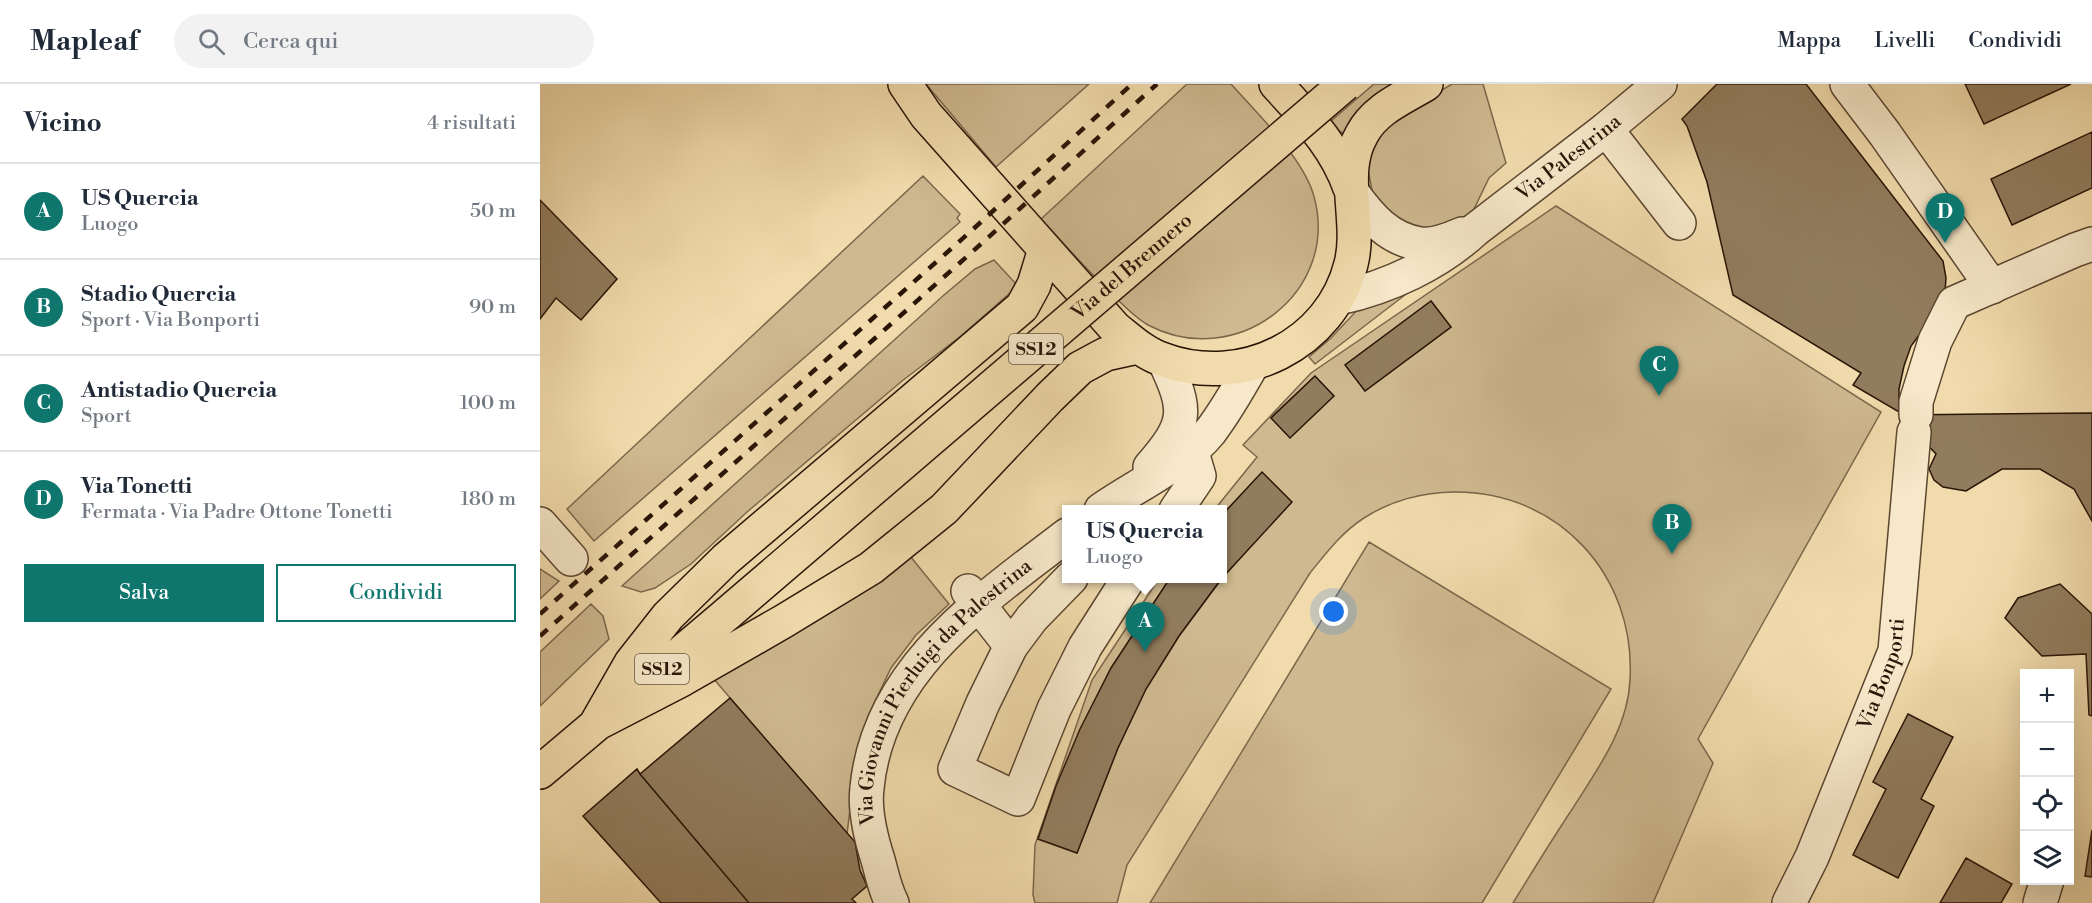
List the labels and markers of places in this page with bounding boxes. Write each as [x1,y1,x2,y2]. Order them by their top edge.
pin: D [1926,194,1964,243]
pin: C [1640,346,1678,396]
pin: B [1652,504,1692,554]
pin: A [1126,602,1164,652]

